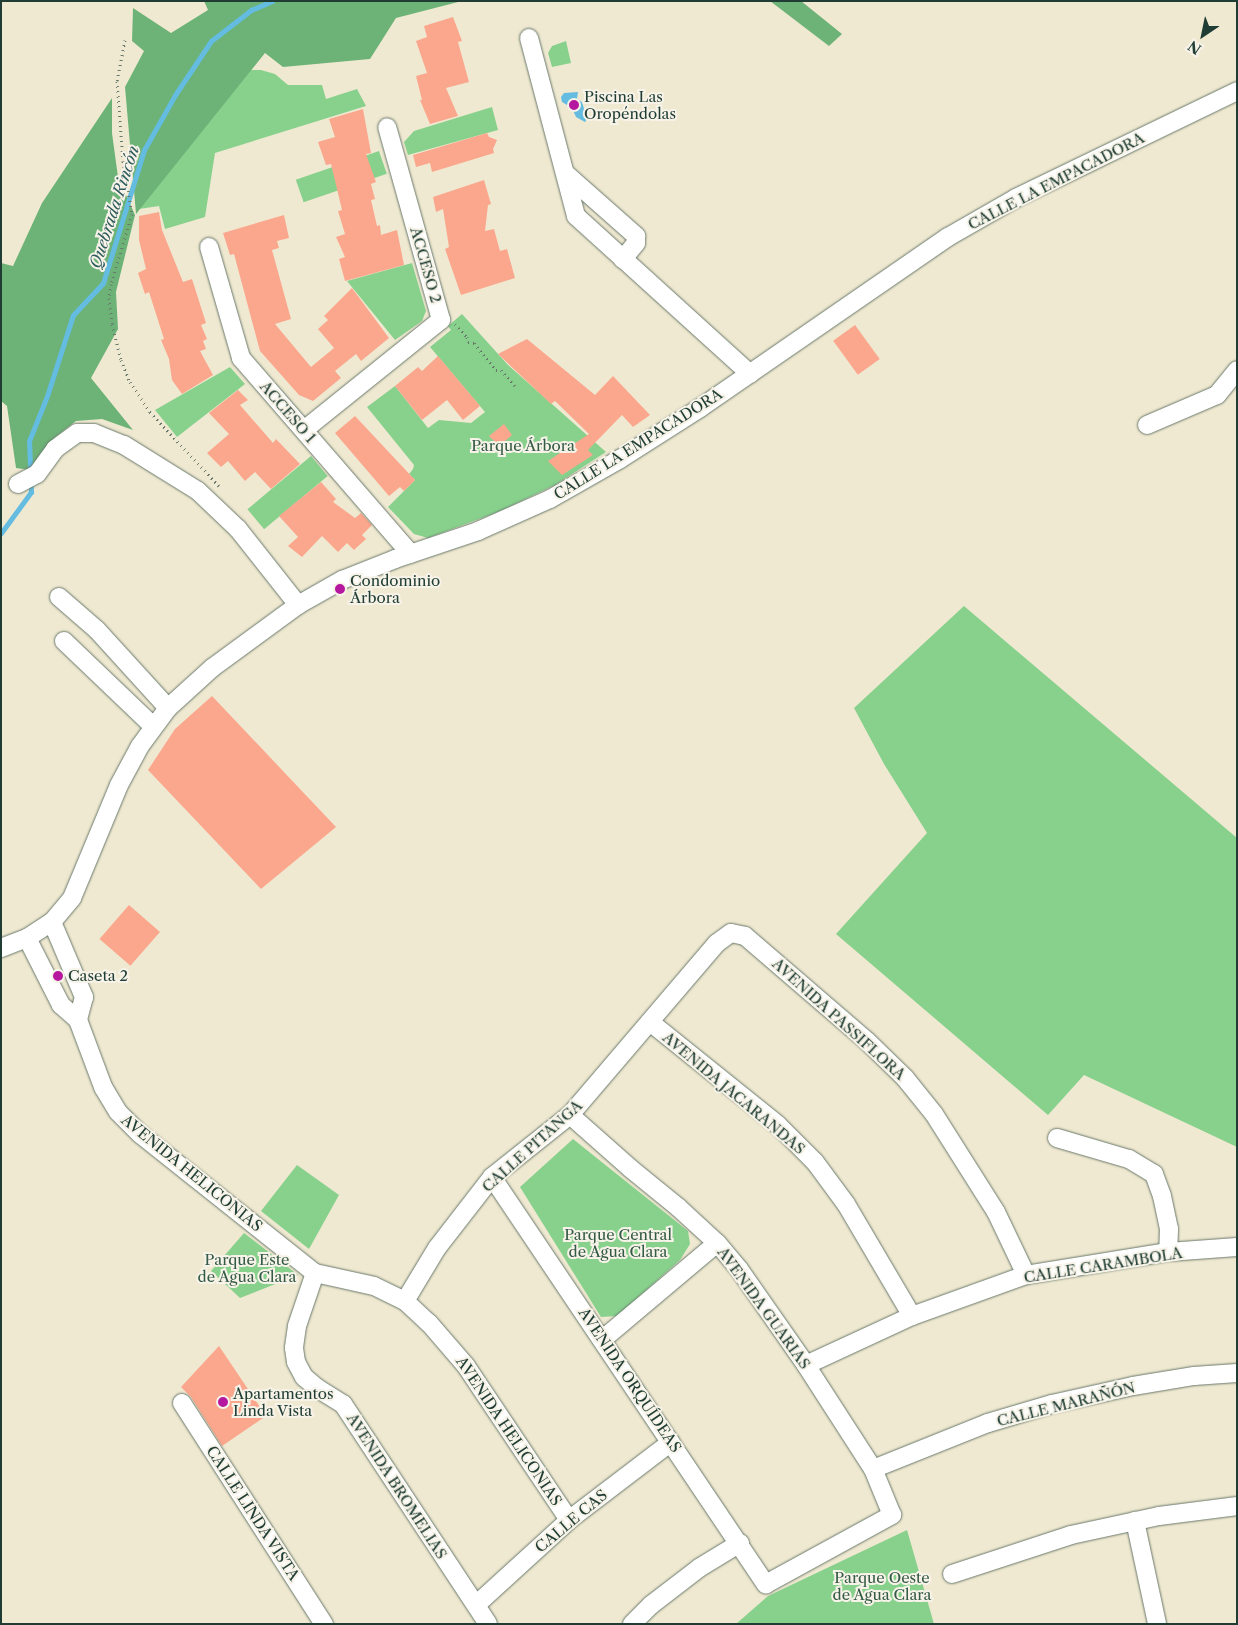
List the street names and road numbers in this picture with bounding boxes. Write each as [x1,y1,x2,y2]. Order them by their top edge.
street label: CALLE LA EMPACADORA [965,128,1147,234]
street label: ACCESO 2 [407,225,445,305]
street label: ACCESO 1 [256,377,320,447]
street label: CALLE LA EMPACADORA [550,384,726,504]
street label: AVENIDA PASSIFLORA [768,954,910,1084]
street label: AVENIDA JACARANDAS [659,1028,809,1158]
street label: CALLE PITANGA [478,1096,586,1196]
street label: AVENIDA HELICONIAS [118,1110,266,1236]
street label: AVENIDA GUARIAS [714,1243,814,1373]
street label: CALLE CARAMBOLA [1022,1244,1184,1286]
street label: AVENIDA ORQUÍDEAS [575,1304,685,1456]
street label: AVENIDA HELICONIAS [452,1353,566,1509]
street label: CALLE MARAÑÓN [995,1378,1137,1430]
street label: AVENIDA BROMELIAS [343,1410,451,1562]
street label: CALLE LINDA VISTA [202,1442,304,1584]
street label: CALLE CAS [531,1486,611,1556]

